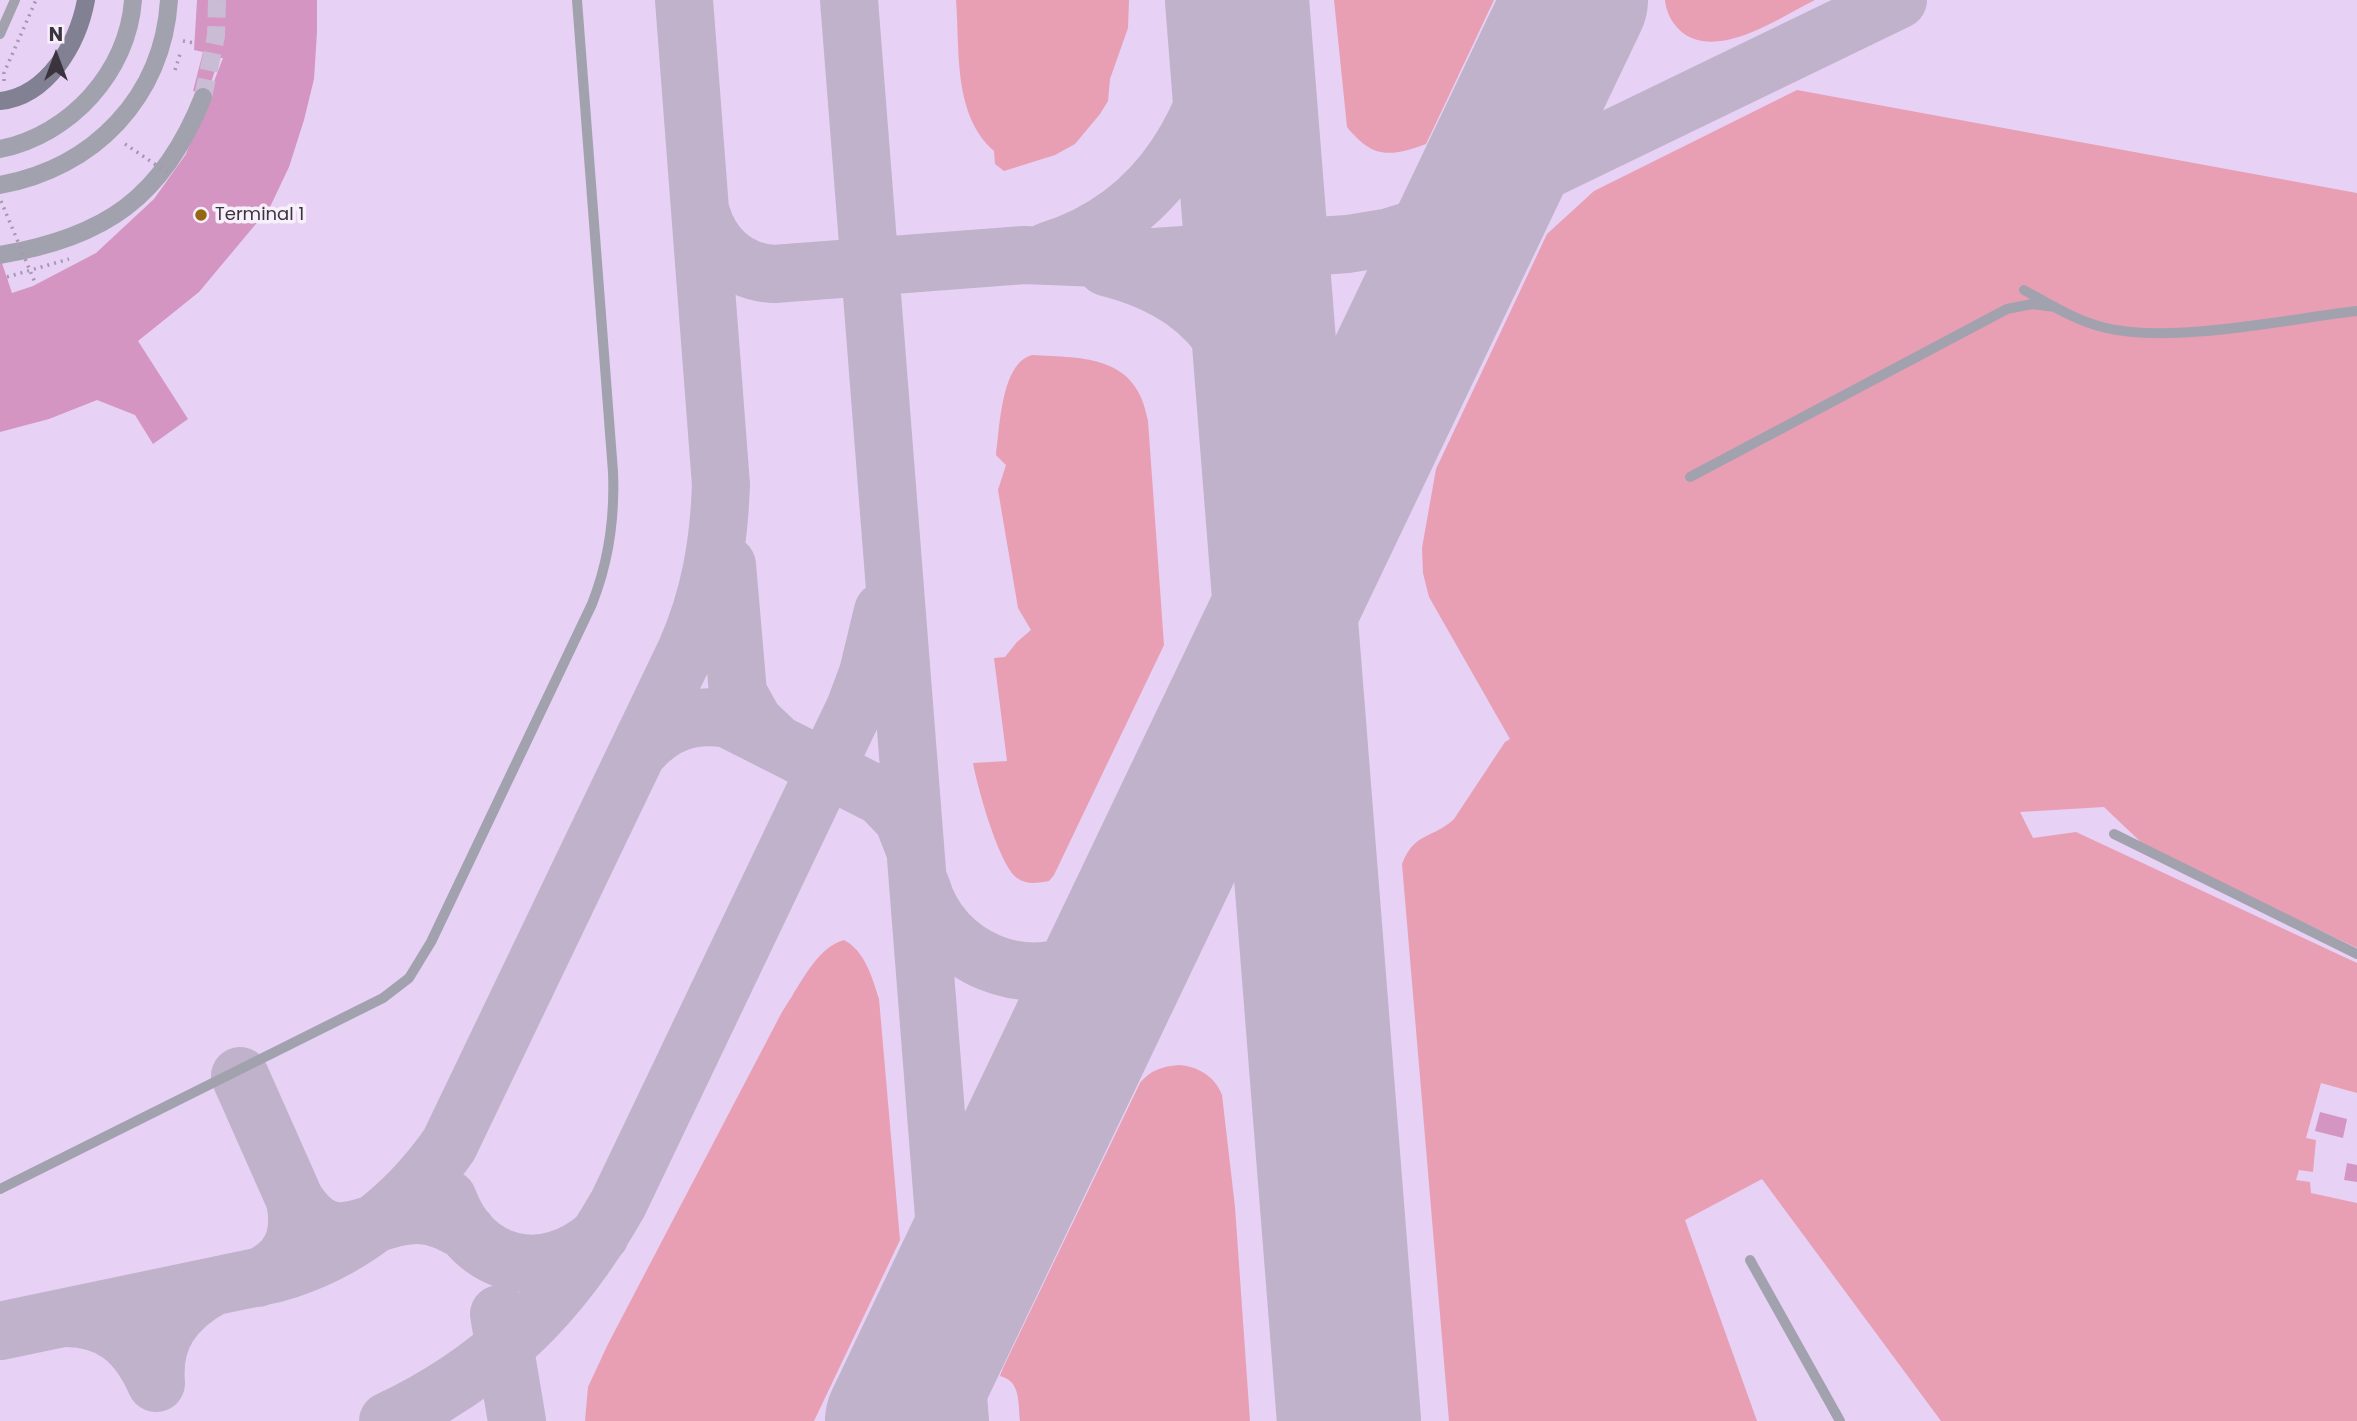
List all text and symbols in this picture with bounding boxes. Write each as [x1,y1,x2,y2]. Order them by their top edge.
north arrow [21,21,91,91]
text: N [49,21,63,48]
place label: Terminal 1 [215,204,304,226]
marker: Terminal 1 [193,207,209,223]

